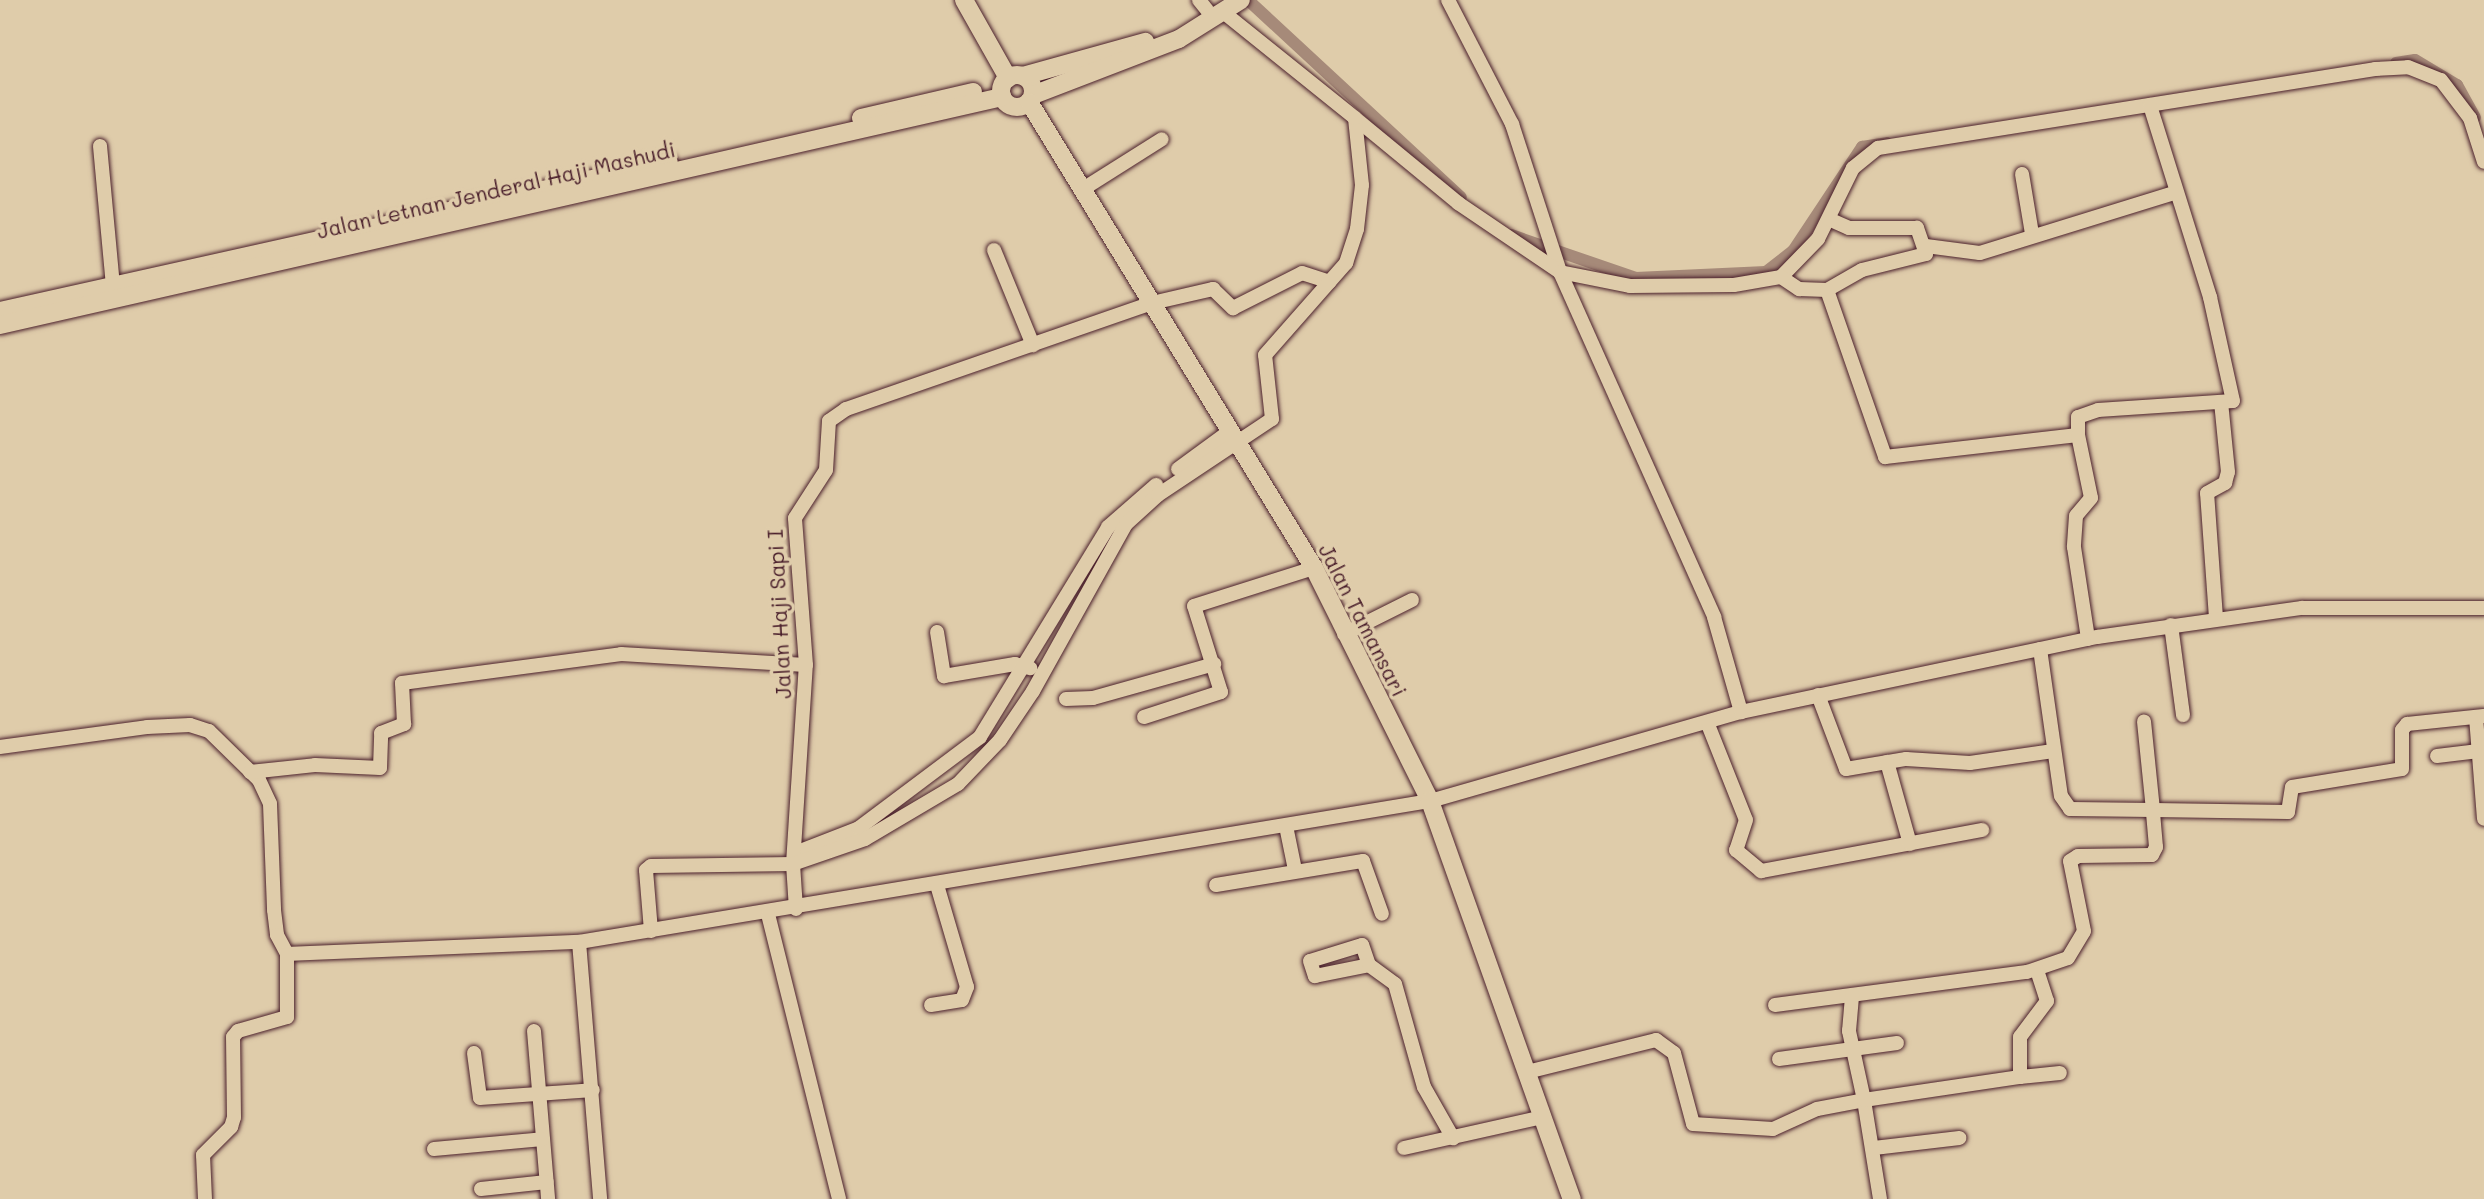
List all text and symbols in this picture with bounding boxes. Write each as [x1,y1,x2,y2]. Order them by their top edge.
street label: Jalan Letnan Jenderal Haji Mashudi [314,136,678,244]
street label: Jalan Haji Sapi I [762,529,796,699]
street label: Jalan Tamansari [1314,540,1412,700]

